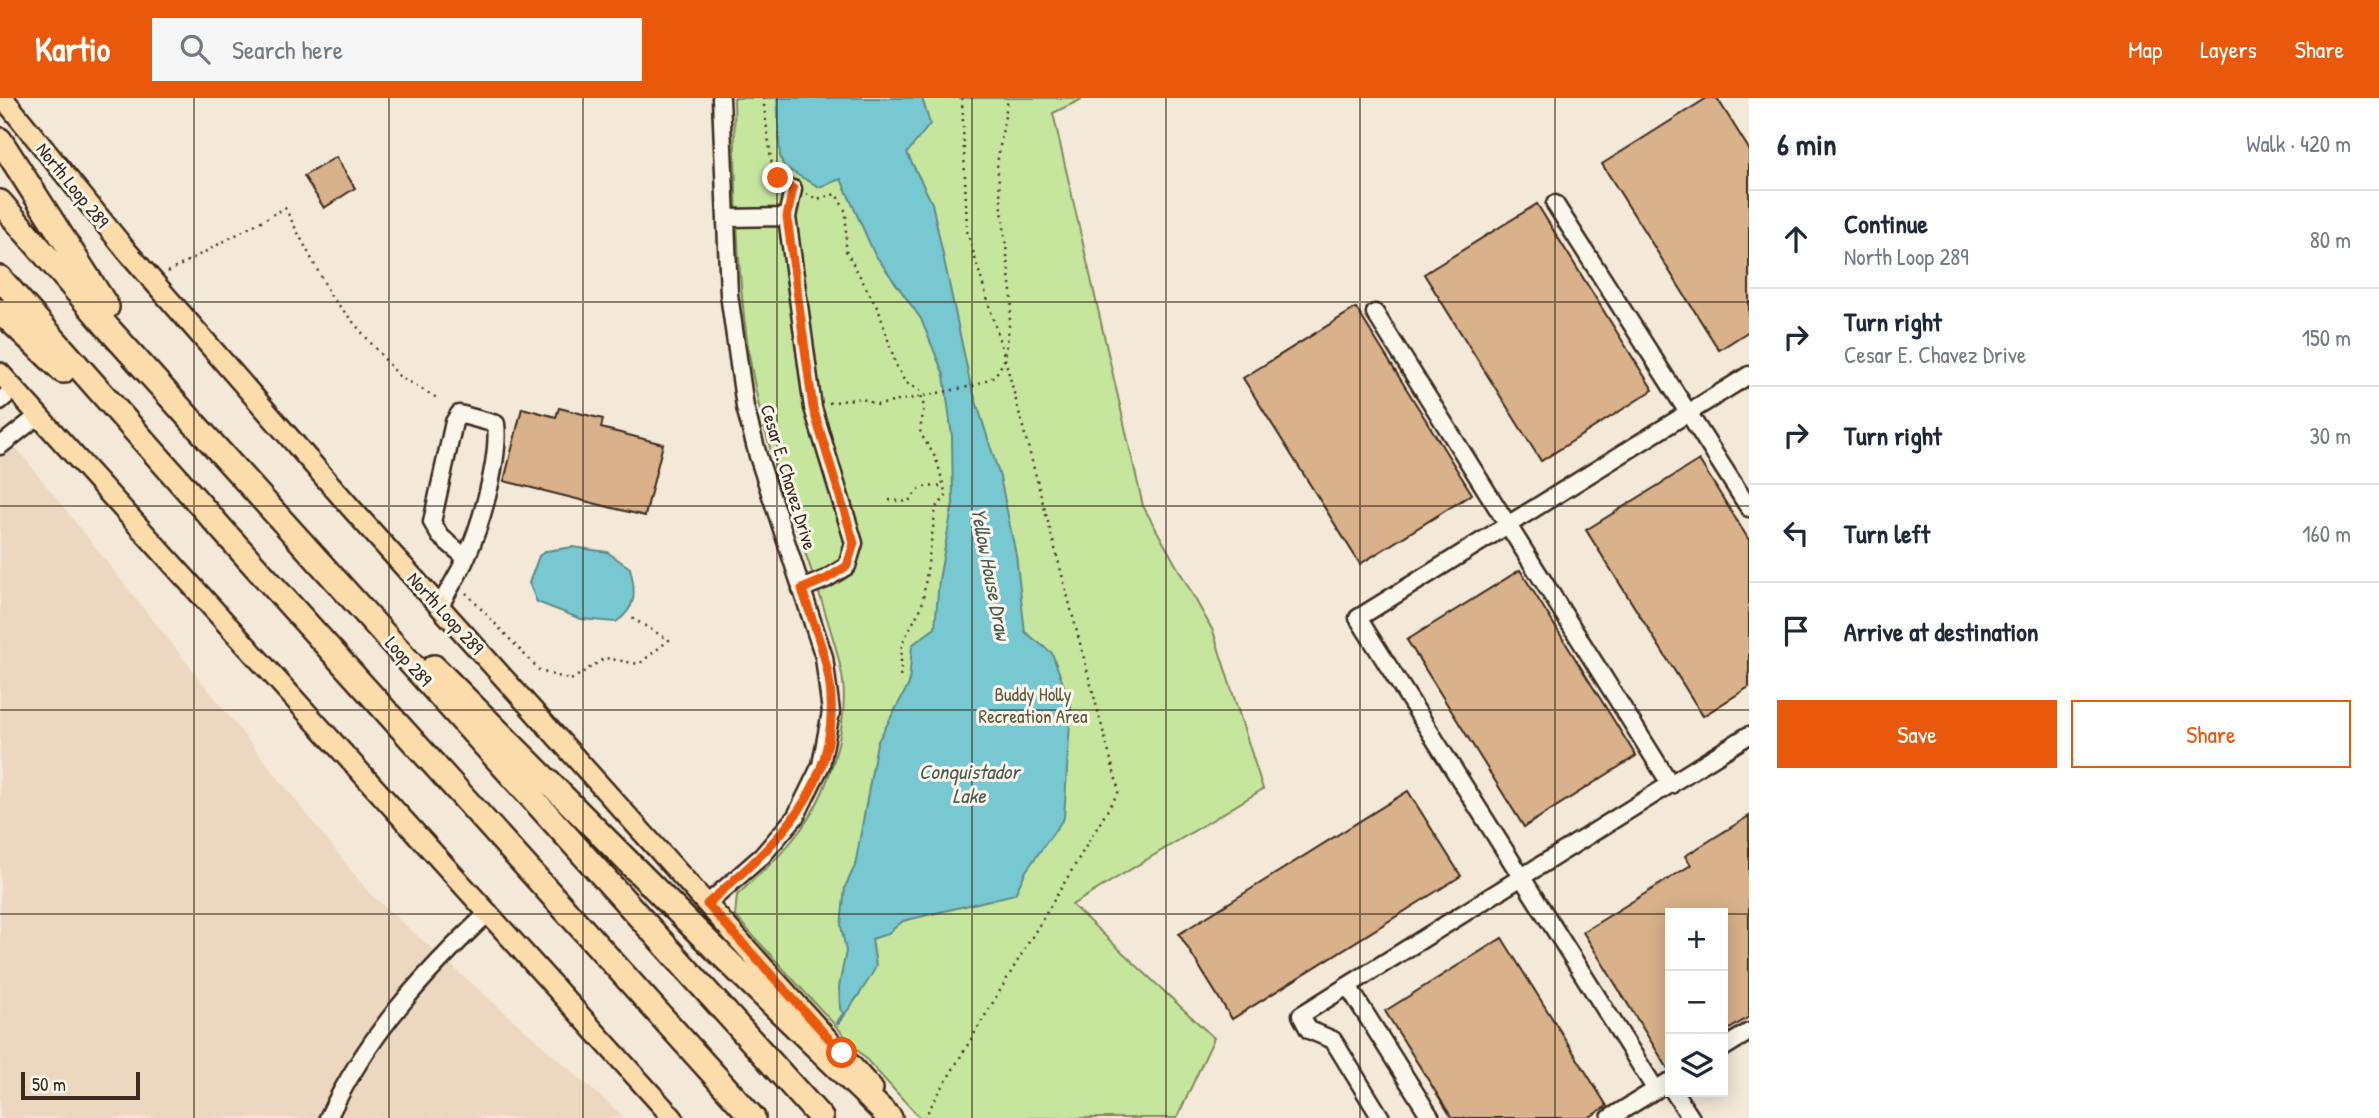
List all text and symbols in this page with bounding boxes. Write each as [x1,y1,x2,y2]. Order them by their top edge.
search box [152,18,642,81]
text: Kartio [35,27,110,71]
icon: search [176,30,214,68]
text: Search here [232,32,343,67]
text: Map [2128,33,2162,65]
text: Layers [2200,33,2257,65]
text: Share [2295,33,2344,65]
text: 6 min [1777,124,1837,164]
text: Walk · 420 m [2246,128,2351,159]
street label: North Loop 289 [31,137,116,233]
route end [762,162,793,193]
text: Continue [1844,206,1928,241]
icon: ahead [1777,220,1815,258]
text: 80 m [2310,224,2351,255]
text: North Loop 289 [1844,241,1969,272]
text: Turn right [1844,304,1942,339]
icon: right [1777,318,1815,356]
text: 150 m [2302,322,2351,353]
text: Cesar E. Chavez Drive [1844,339,2026,370]
street label: Cesar E. Chavez Drive [755,401,824,553]
icon: right [1777,416,1815,454]
text: Turn right [1844,418,1942,453]
text: 30 m [2309,420,2351,451]
water label: Yellow House Draw [964,506,1018,645]
icon: left [1777,514,1815,552]
text: Turn left [1844,516,1930,551]
text: 160 m [2302,518,2351,549]
street label: North Loop 289 [402,566,490,660]
icon: arrive [1777,612,1815,650]
text: Arrive at destination [1844,614,2039,649]
street label: Loop 289 [380,630,438,692]
park label: Buddy Holly Recreation Area [979,681,1088,729]
button: Save [1777,700,2057,768]
button: Share [2071,700,2351,768]
water label: Conquistador Lake [919,757,1022,810]
map controls [1665,908,1728,1097]
button: + [1665,908,1728,971]
button: − [1665,971,1728,1034]
button: layers [1665,1034,1728,1097]
route start [826,1037,857,1068]
scale bar [21,1069,140,1101]
text: 50 m [32,1071,66,1097]

